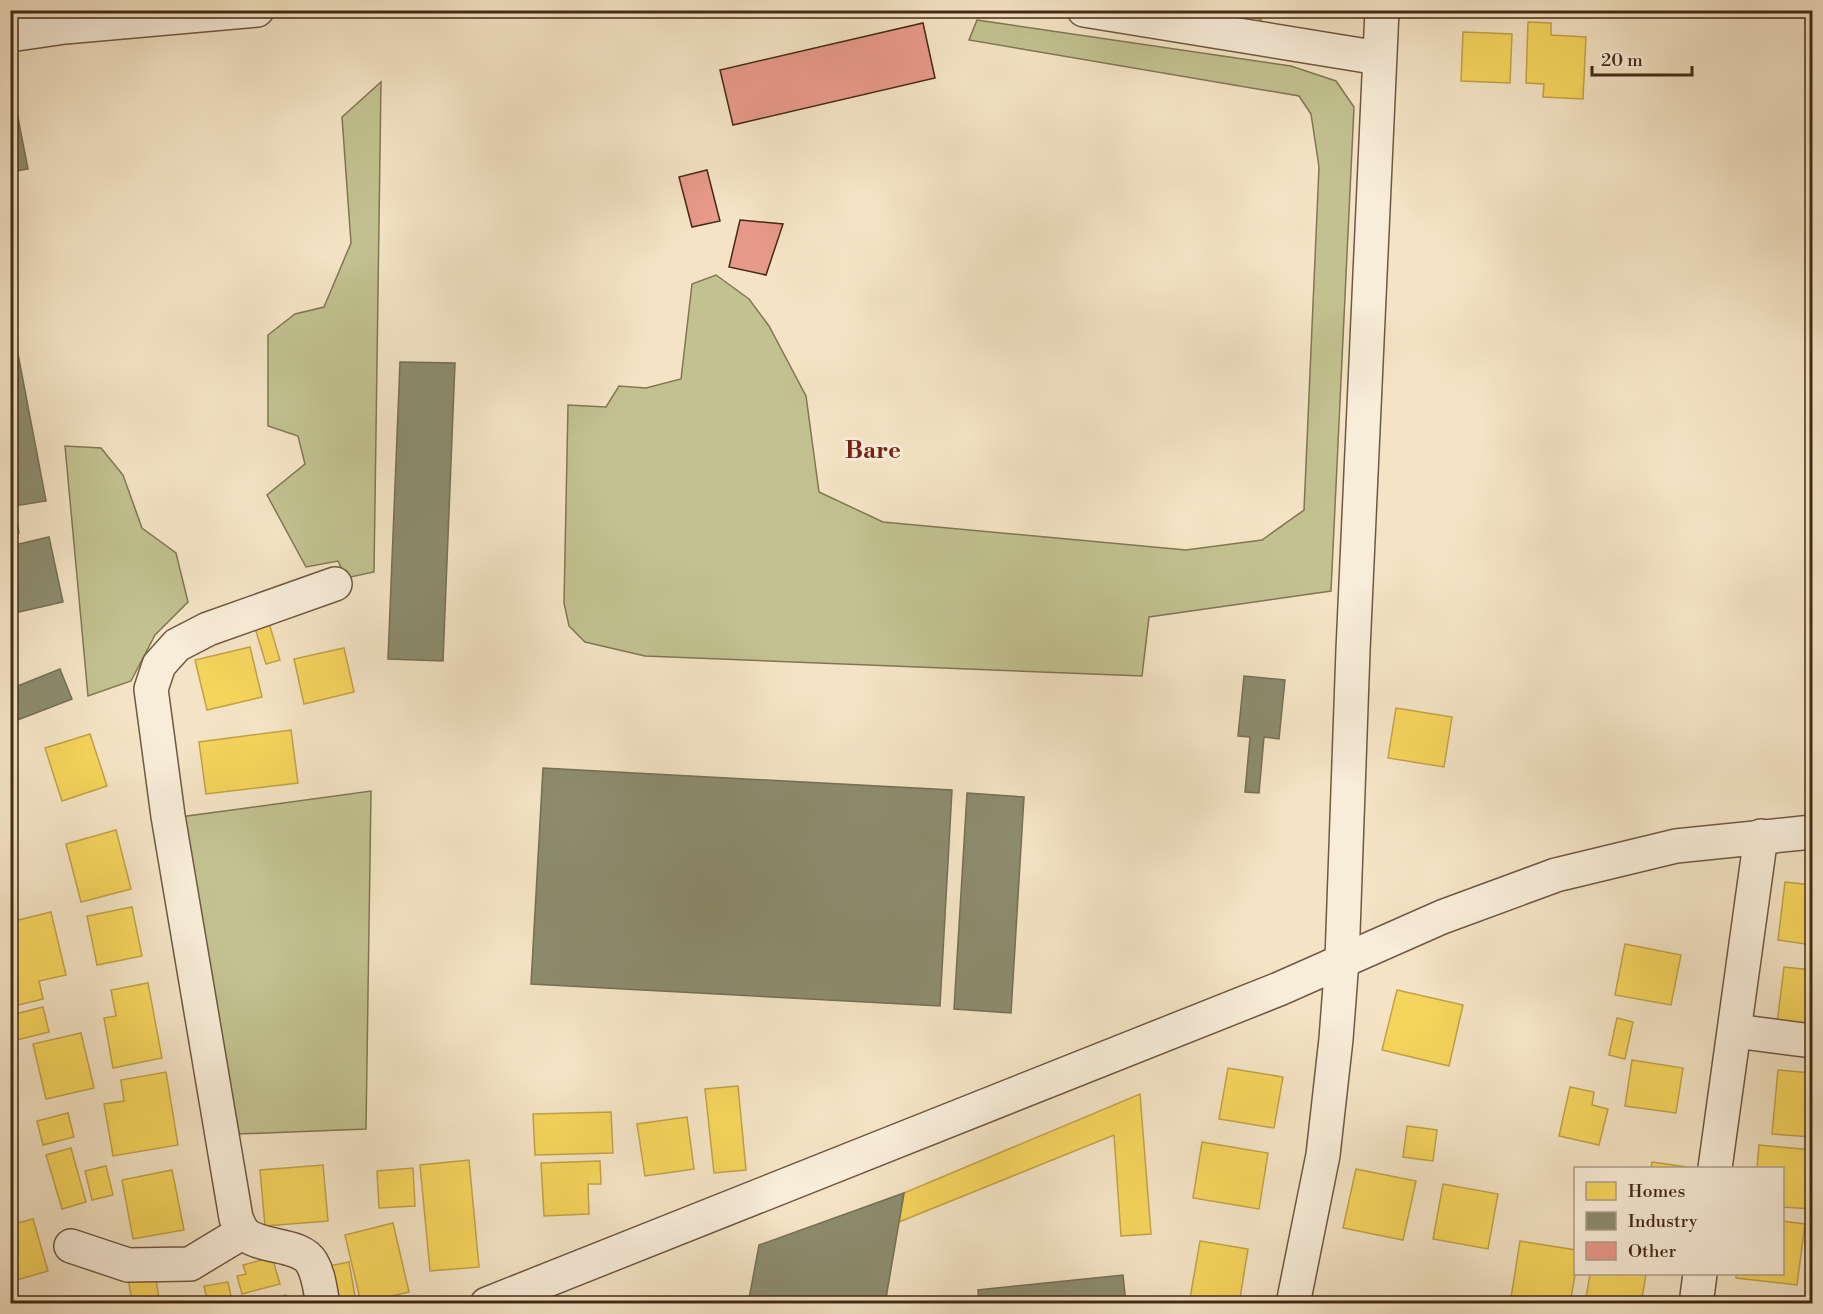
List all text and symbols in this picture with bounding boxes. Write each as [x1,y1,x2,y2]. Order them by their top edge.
scale bar [1592,39,1692,77]
text: 20 m [1601,49,1643,72]
district label: Bare [845,436,901,466]
legend [1574,1167,1784,1275]
text: Homes [1628,1180,1685,1203]
text: Industry [1628,1210,1698,1233]
text: Other [1628,1240,1676,1263]

